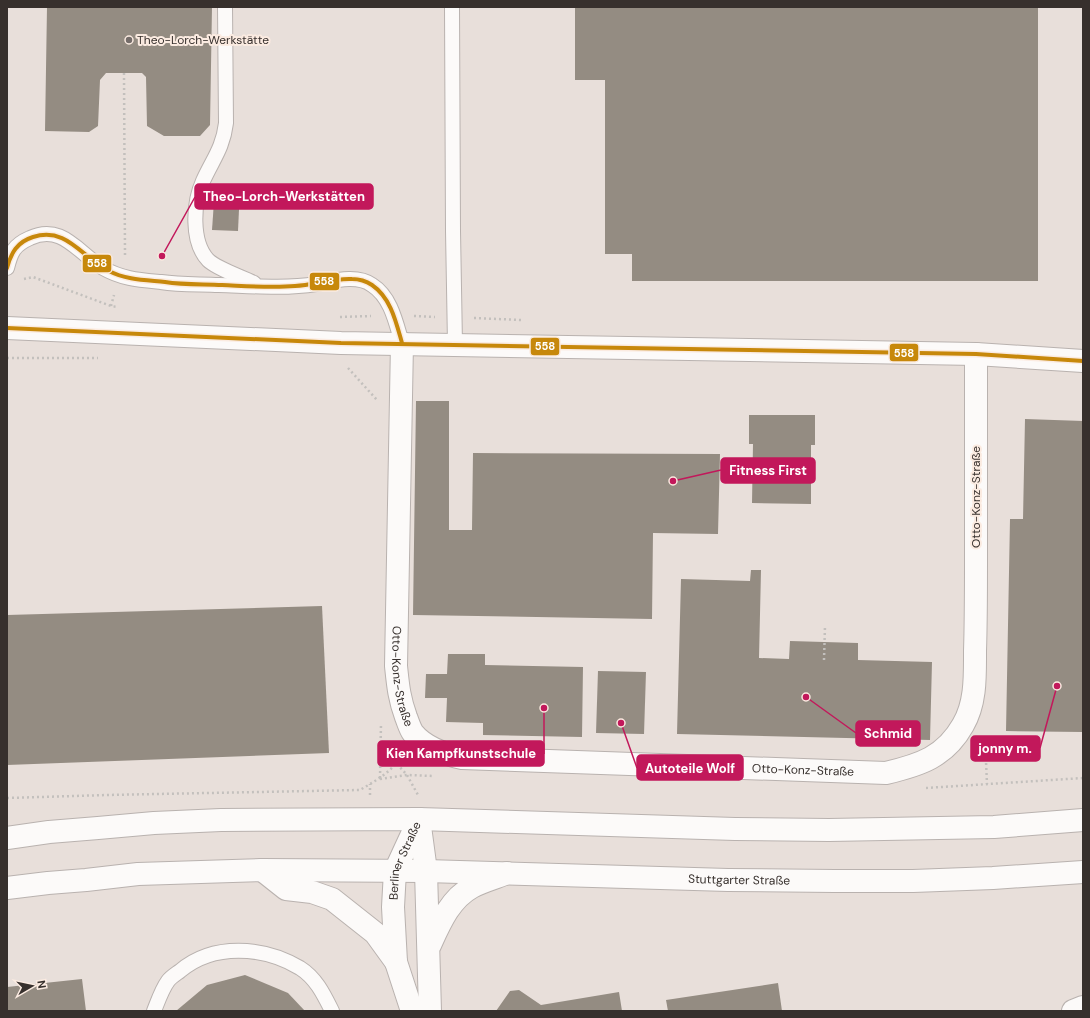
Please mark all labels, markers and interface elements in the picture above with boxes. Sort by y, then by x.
place label: Theo-Lorch-Werkstätte [137,32,269,48]
marker: Theo-Lorch-Werkstätte [124,35,134,45]
callout: Theo-Lorch-Werkstätten [195,184,373,209]
text: Theo-Lorch-Werkstätten [203,188,365,205]
line badge: 558 [82,254,112,273]
text: 558 [87,256,107,270]
line badge: 558 [309,272,340,291]
text: 558 [314,274,334,288]
line badge: 558 [530,337,560,356]
text: 558 [535,339,555,353]
line badge: 558 [889,343,919,362]
text: 558 [894,346,914,360]
street label: Otto-Konz-Straße [968,446,984,548]
callout: Fitness First [721,458,815,483]
text: Fitness First [729,462,807,479]
street label: Otto-Konz-Straße [388,626,417,729]
callout: Schmid [856,721,920,746]
text: Schmid [864,725,912,742]
callout: jonny m. [971,736,1040,761]
text: jonny m. [977,740,1032,757]
callout: Kien Kampfkunstschule [378,741,544,766]
text: Kien Kampfkunstschule [386,745,536,762]
callout: Autoteile Wolf [637,755,743,780]
text: Autoteile Wolf [645,760,735,777]
street label: Otto-Konz-Straße [752,760,854,780]
street label: Berliner Straße [385,819,425,900]
street label: Stuttgarter Straße [688,871,790,889]
north arrow [12,966,52,1006]
text: N [34,979,49,989]

